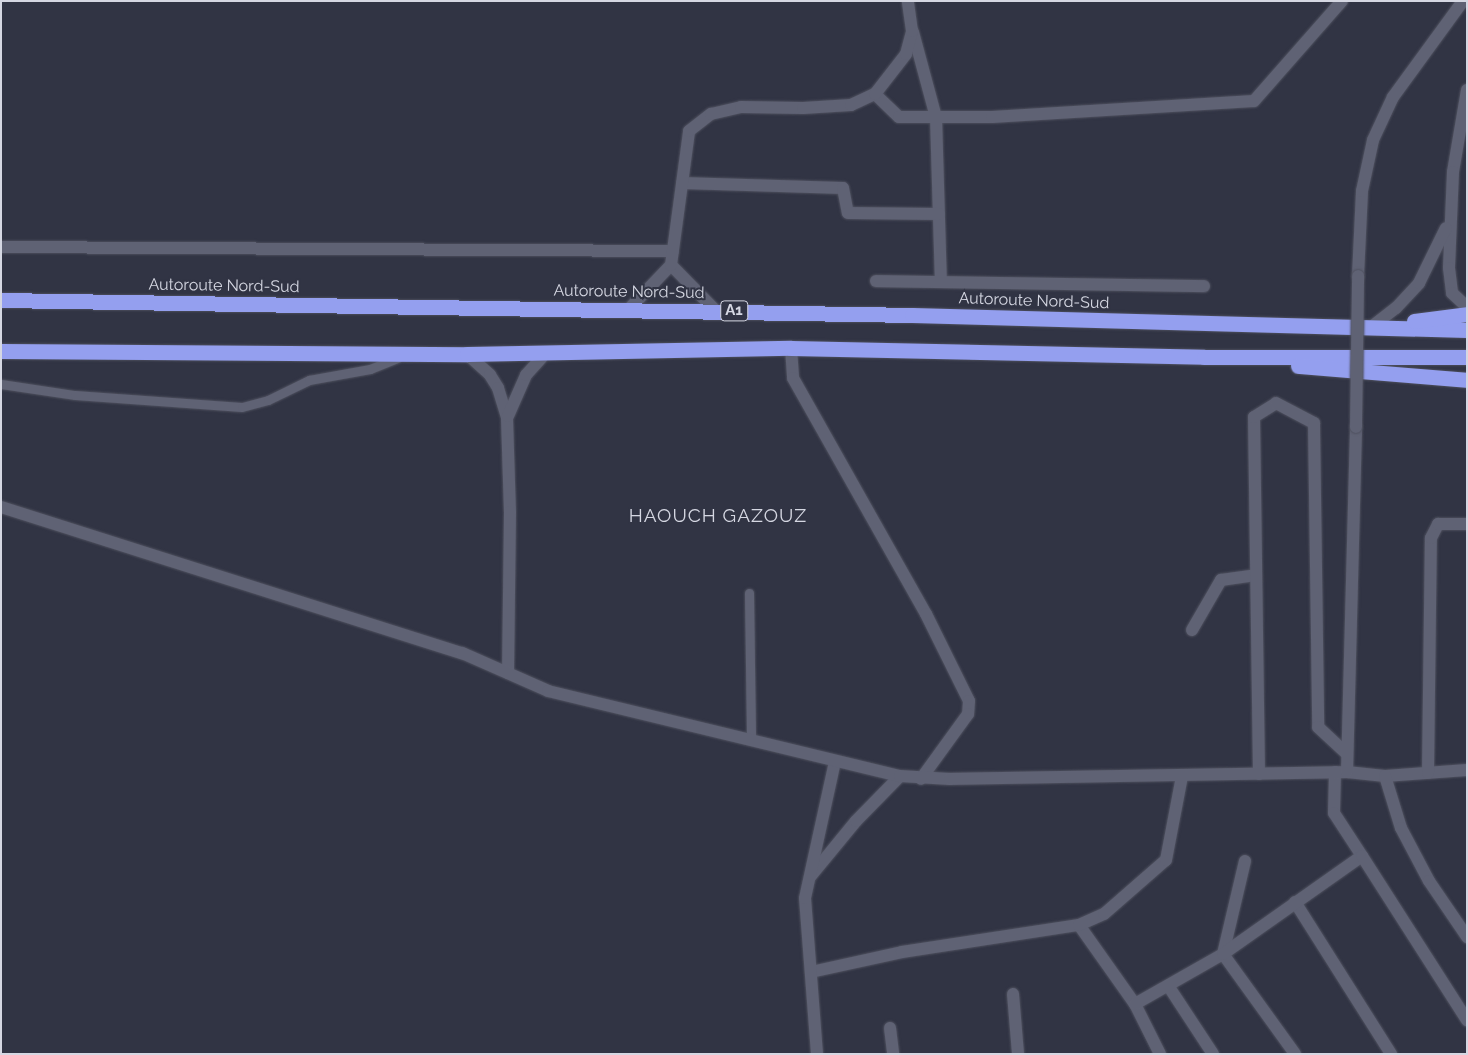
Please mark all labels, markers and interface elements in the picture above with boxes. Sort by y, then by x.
street label: Autoroute Nord-Sud [148,275,300,297]
street label: Autoroute Nord-Sud [553,281,705,303]
street label: Autoroute Nord-Sud [958,289,1110,313]
road number: A1 [720,298,748,324]
district label: HAOUCH GAZOUZ [627,505,809,527]

